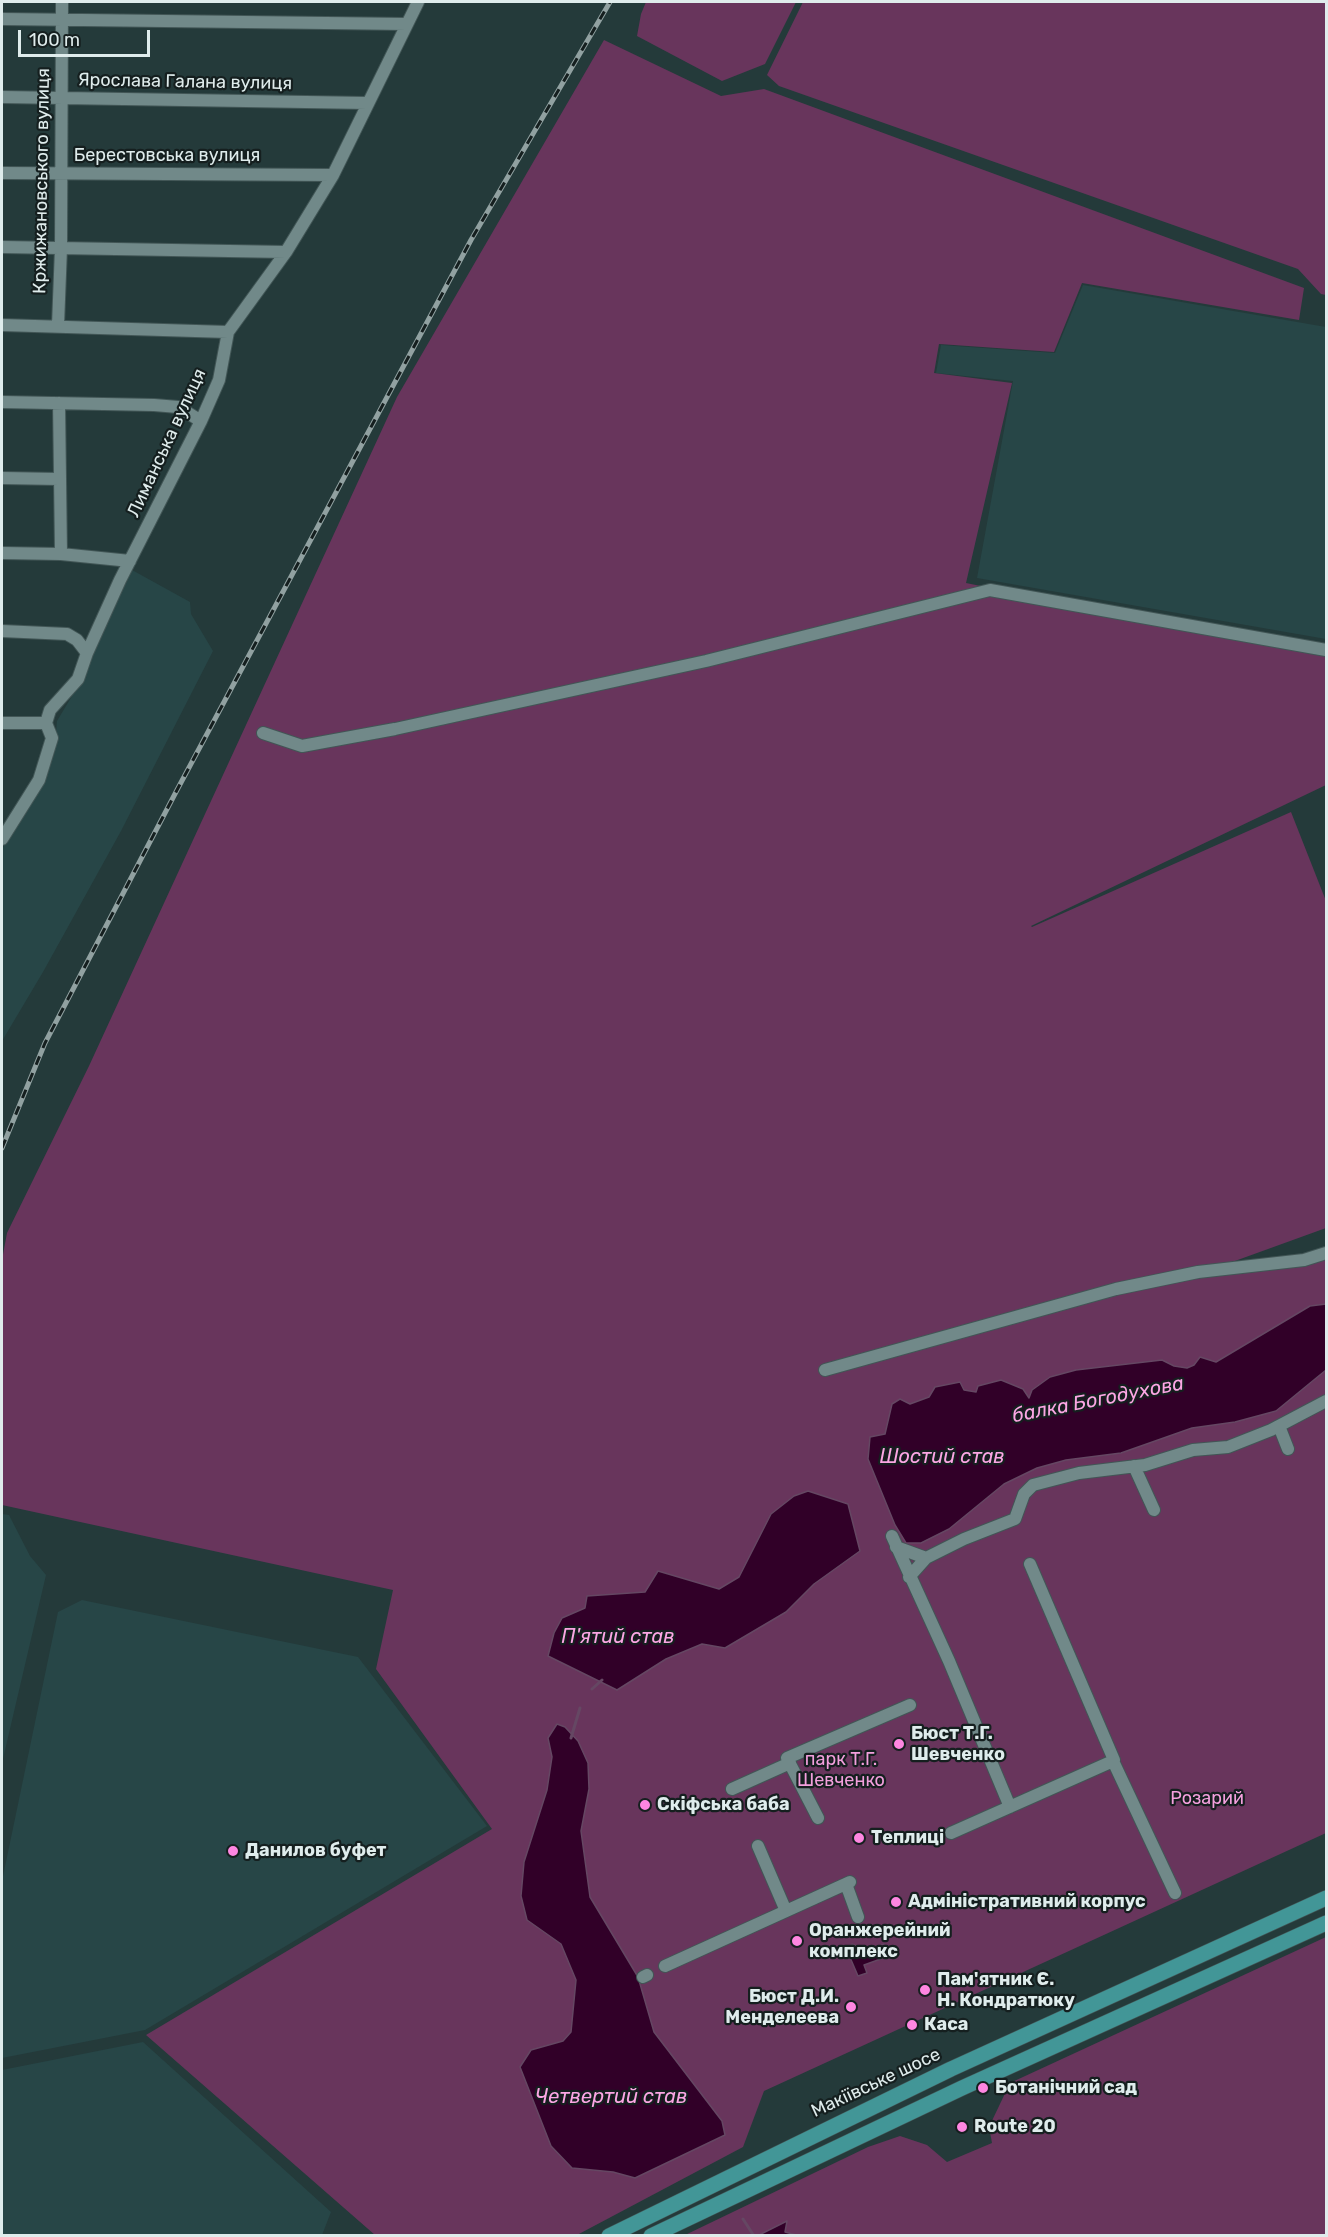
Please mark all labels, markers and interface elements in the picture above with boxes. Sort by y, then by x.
scale bar [21,18,153,56]
text: 100 m [29,29,80,51]
street label: Кржижановського вулиця [29,68,55,294]
street label: Ярослава Галана вулиця [78,69,292,95]
street label: Берестовська вулиця [74,145,260,167]
street label: Лиманська вулиця [123,365,211,521]
water label: балка Богодухова [1010,1372,1186,1428]
water label: Шостий став [879,1445,1005,1469]
water label: П'ятий став [562,1625,674,1649]
place label: Бюст Т.Г. Шевченко [911,1723,1005,1766]
marker: Бюст Т.Г. Шевченко [892,1737,906,1751]
park label: парк Т.Г. Шевченко [797,1749,885,1792]
park label: Розарий [1170,1788,1244,1810]
place label: Скіфська баба [657,1794,790,1816]
marker: Скіфська баба [638,1798,652,1812]
place label: Теплиці [871,1827,944,1849]
marker: Теплиці [852,1831,866,1845]
place label: Данилов буфет [245,1840,386,1862]
marker: Данилов буфет [226,1844,240,1858]
place label: Адміністративний корпус [908,1891,1146,1913]
marker: Адміністративний корпус [889,1895,903,1909]
place label: Оранжерейний комплекс [809,1920,950,1962]
marker: Оранжерейний комплекс [790,1934,804,1948]
place label: Пам'ятник Є. Н. Кондратюку [937,1969,1075,2012]
marker: Пам'ятник Є. Н. Кондратюку [918,1983,932,1997]
place label: Бюст Д.И. Менделеева [725,1986,839,2028]
marker: Бюст Д.И. Менделеева [844,2000,858,2014]
place label: Каса [924,2014,968,2036]
marker: Каса [905,2018,919,2032]
street label: Макіївське шосе [808,2044,944,2122]
place label: Ботанічний сад [995,2077,1137,2099]
marker: Ботанічний сад [976,2081,990,2095]
water label: Четвертий став [535,2085,687,2109]
place label: Route 20 [974,2116,1056,2138]
marker: Route 20 [955,2120,969,2134]

